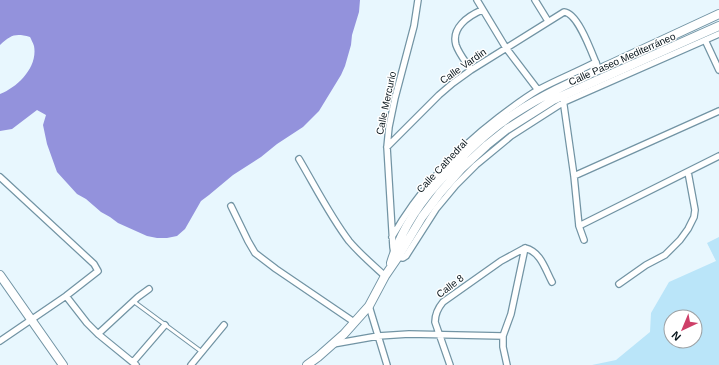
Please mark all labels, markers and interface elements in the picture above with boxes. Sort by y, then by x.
street label: Calle Paseo Mediterráneo [567,30,677,88]
street label: Calle Vardin [438,46,488,86]
street label: Calle Mercurio [374,70,398,136]
street label: Calle Cathedral [414,137,470,195]
street label: Calle 8 [434,272,466,300]
north arrow [663,309,703,349]
text: N [669,329,683,343]

